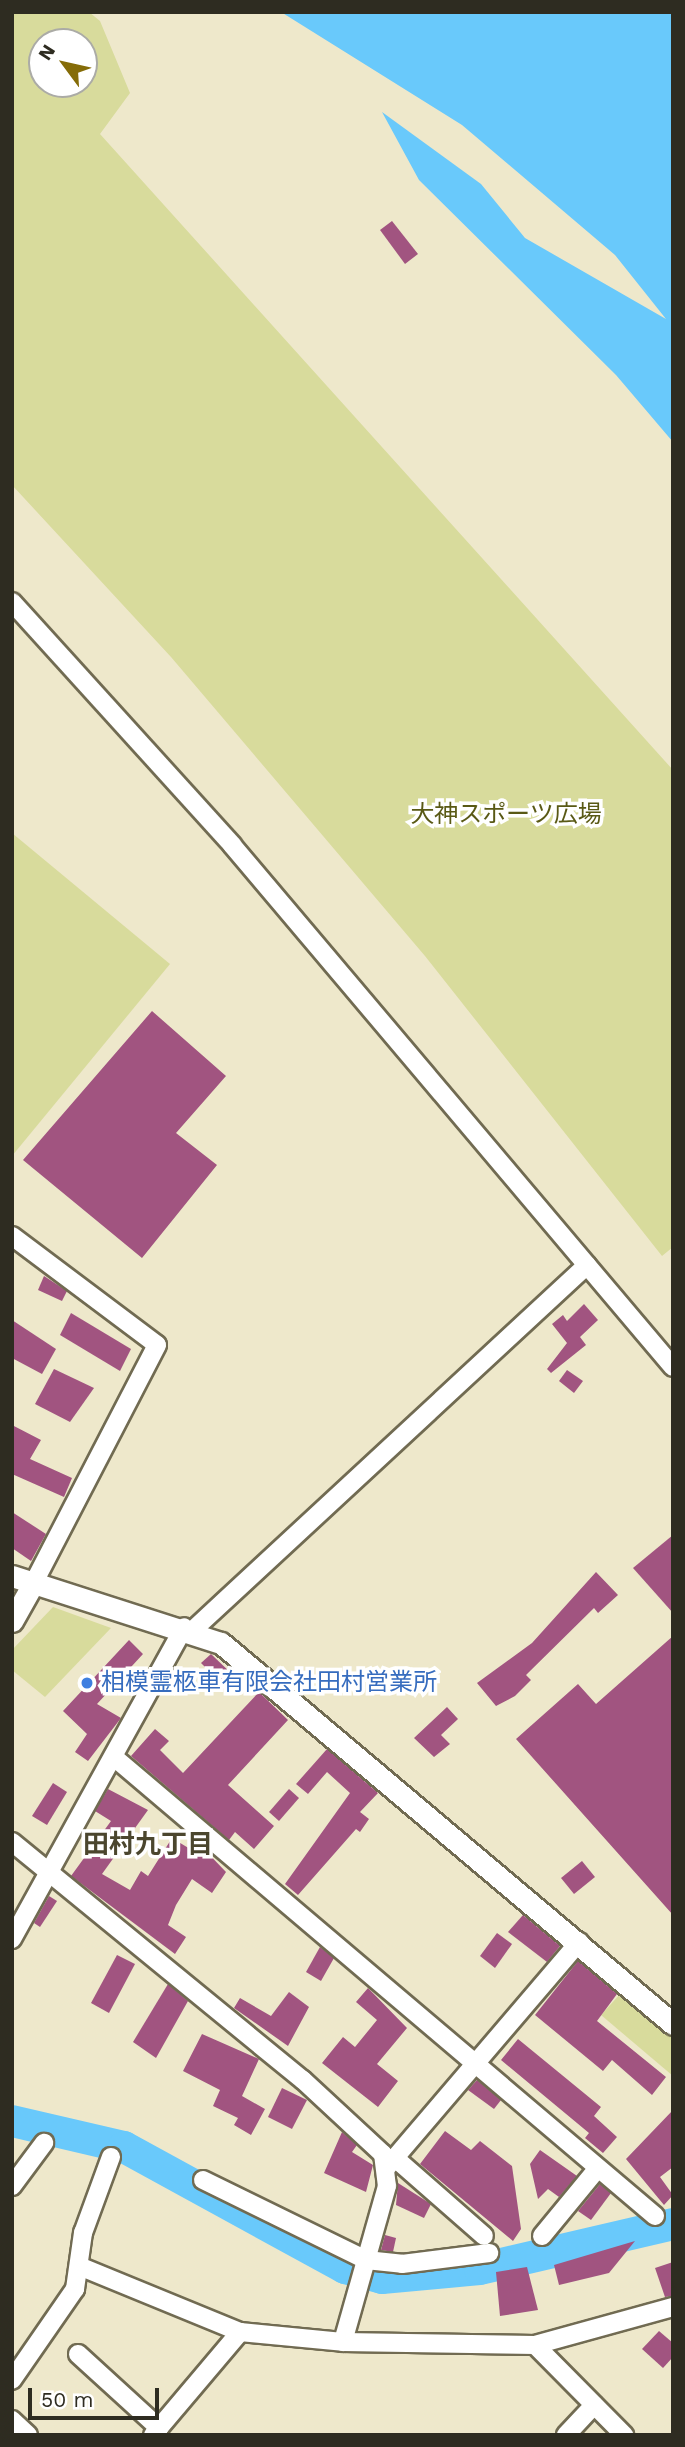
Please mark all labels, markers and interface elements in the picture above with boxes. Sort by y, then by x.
north arrow [28,28,98,98]
text: N [33,40,60,65]
park label: 大神スポーツ広場 [410,801,602,829]
place label: 相模霊柩車有限会社田村営業所 [101,1669,437,1697]
marker: 相模霊柩車有限会社田村営業所 [79,1675,95,1691]
district label: 田村九丁目 [83,1829,213,1861]
scale bar [32,2374,163,2418]
text: 50 m [41,2387,93,2412]

